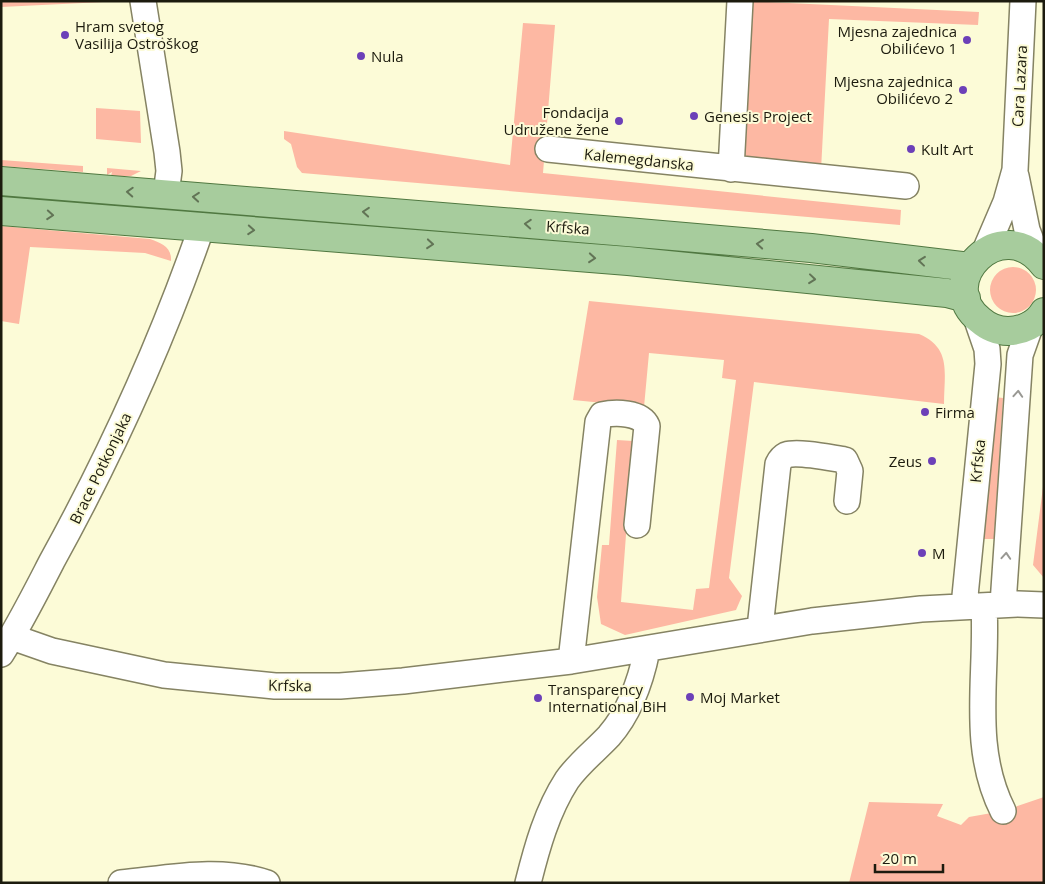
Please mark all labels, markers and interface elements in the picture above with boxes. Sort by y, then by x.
place label: Hram svetog Vasilija Ostroškog [75,16,198,53]
place label: Mjesna zajednica Obilićevo 1 [837,21,957,58]
marker: Hram svetog Vasilija Ostroškog [59,29,71,41]
marker: Mjesna zajednica Obilićevo 1 [961,34,973,46]
street label: Cara Lazara [1007,44,1031,128]
place label: Nula [371,46,404,66]
marker: Nula [355,50,367,62]
place label: Mjesna zajednica Obilićevo 2 [833,71,953,108]
marker: Mjesna zajednica Obilićevo 2 [957,84,969,96]
place label: Fondacija Udružene žene [504,102,609,139]
place label: Genesis Project [704,106,812,126]
marker: Genesis Project [688,110,700,122]
marker: Fondacija Udružene žene [613,115,625,127]
place label: Kult Art [921,139,973,159]
street label: Kalemegdanska [583,143,695,175]
marker: Kult Art [905,143,917,155]
one-way arrow [126,186,134,197]
one-way arrow [191,191,199,202]
one-way arrow [362,207,370,218]
one-way arrow [46,209,54,220]
street label: Krfska [545,215,591,239]
one-way arrow [524,219,532,230]
one-way arrow [247,224,255,235]
one-way arrow [427,239,435,250]
one-way arrow [756,239,764,250]
one-way arrow [589,252,597,263]
one-way arrow [917,256,925,267]
one-way arrow [808,273,816,284]
one-way arrow [1013,389,1024,397]
place label: Firma [935,402,975,422]
marker: Firma [919,406,931,418]
street label: Brace Potkonjaka [64,409,136,527]
street label: Krfska [965,438,989,484]
place label: Zeus [889,451,922,471]
marker: Zeus [926,455,938,467]
place label: M [932,543,946,563]
marker: M [916,547,928,559]
one-way arrow [1001,551,1012,559]
street label: Krfska [268,675,312,695]
place label: Transparency International BiH [548,679,667,716]
place label: Moj Market [700,687,780,707]
marker: Moj Market [684,691,696,703]
marker: Transparency International BiH [532,692,544,704]
scale bar [875,842,942,874]
text: 20 m [882,848,917,868]

